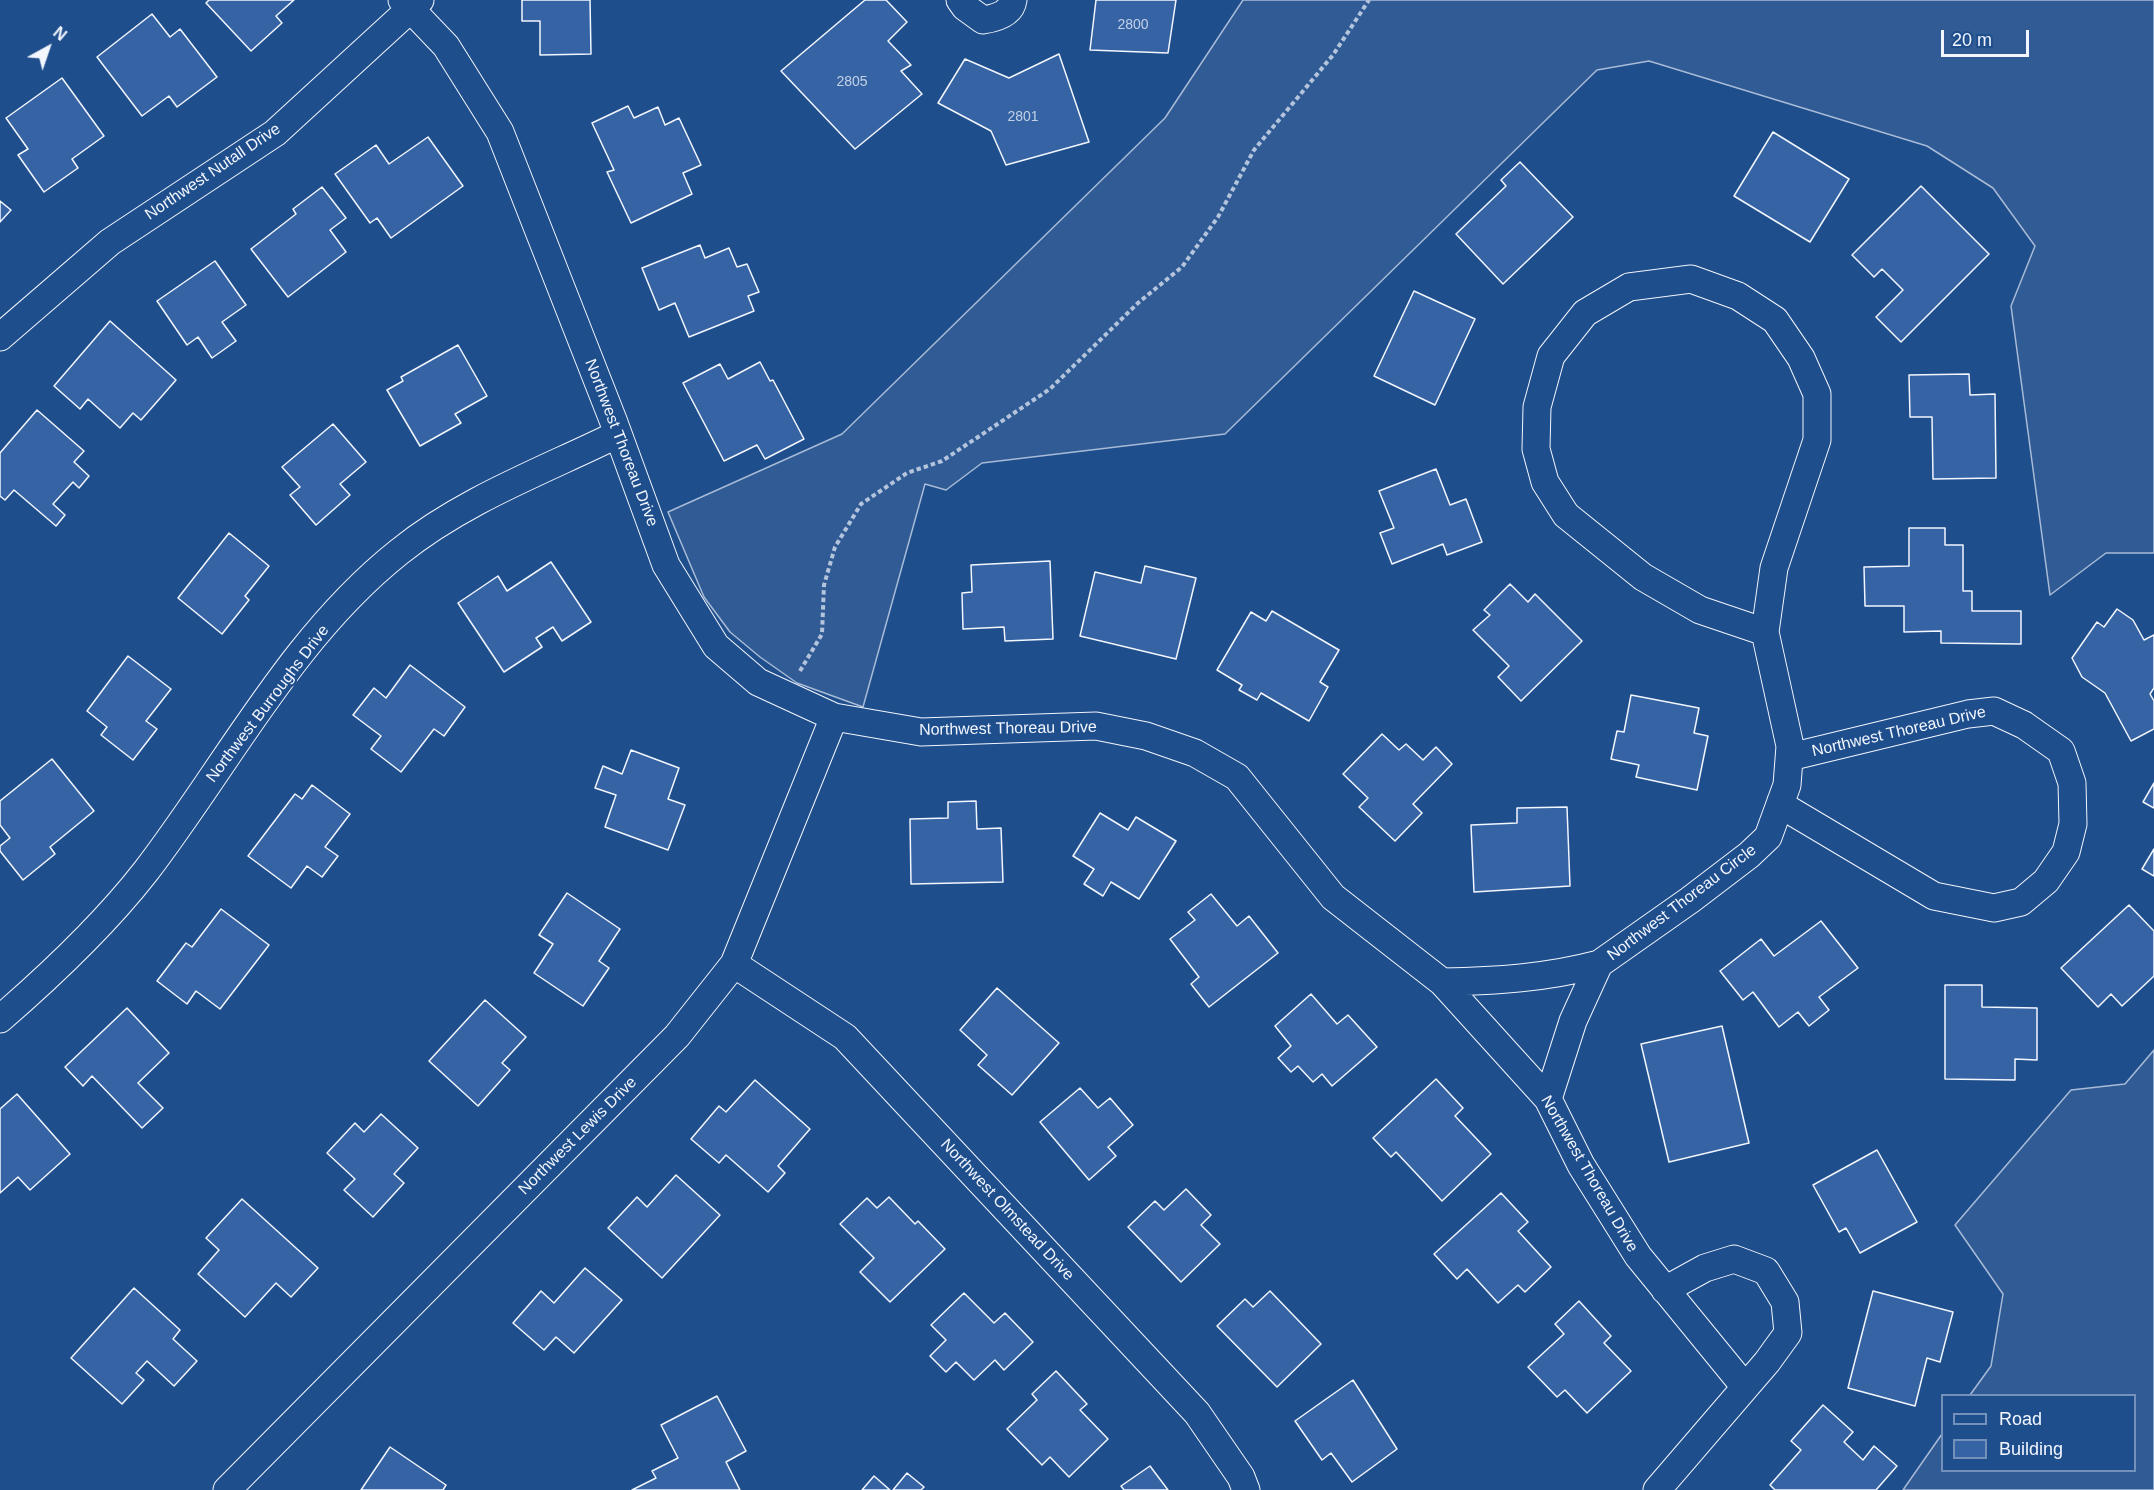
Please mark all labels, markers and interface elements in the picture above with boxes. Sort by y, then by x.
house number: 2800 [1117,17,1149,33]
north arrow [18,18,78,78]
scale bar [1944,18,2032,56]
text: N [50,24,70,44]
text: 20 m [1952,30,1992,50]
house number: 2805 [836,74,868,90]
house number: 2801 [1007,109,1039,125]
street label: Northwest Nutall Drive [142,120,284,224]
street label: Northwest Thoreau Drive [580,357,662,529]
street label: Northwest Burroughs Drive [203,622,333,786]
street label: Northwest Thoreau Drive [1810,703,1988,761]
street label: Northwest Thoreau Drive [919,718,1097,740]
street label: Northwest Thoreau Circle [1604,841,1760,965]
street label: Northwest Lewis Drive [515,1073,641,1199]
street label: Northwest Thoreau Drive [1536,1092,1642,1256]
street label: Northwest Olmstead Drive [936,1135,1078,1285]
legend [1941,1394,2136,1472]
text: Road [1999,1409,2042,1429]
text: Building [1999,1439,2063,1459]

